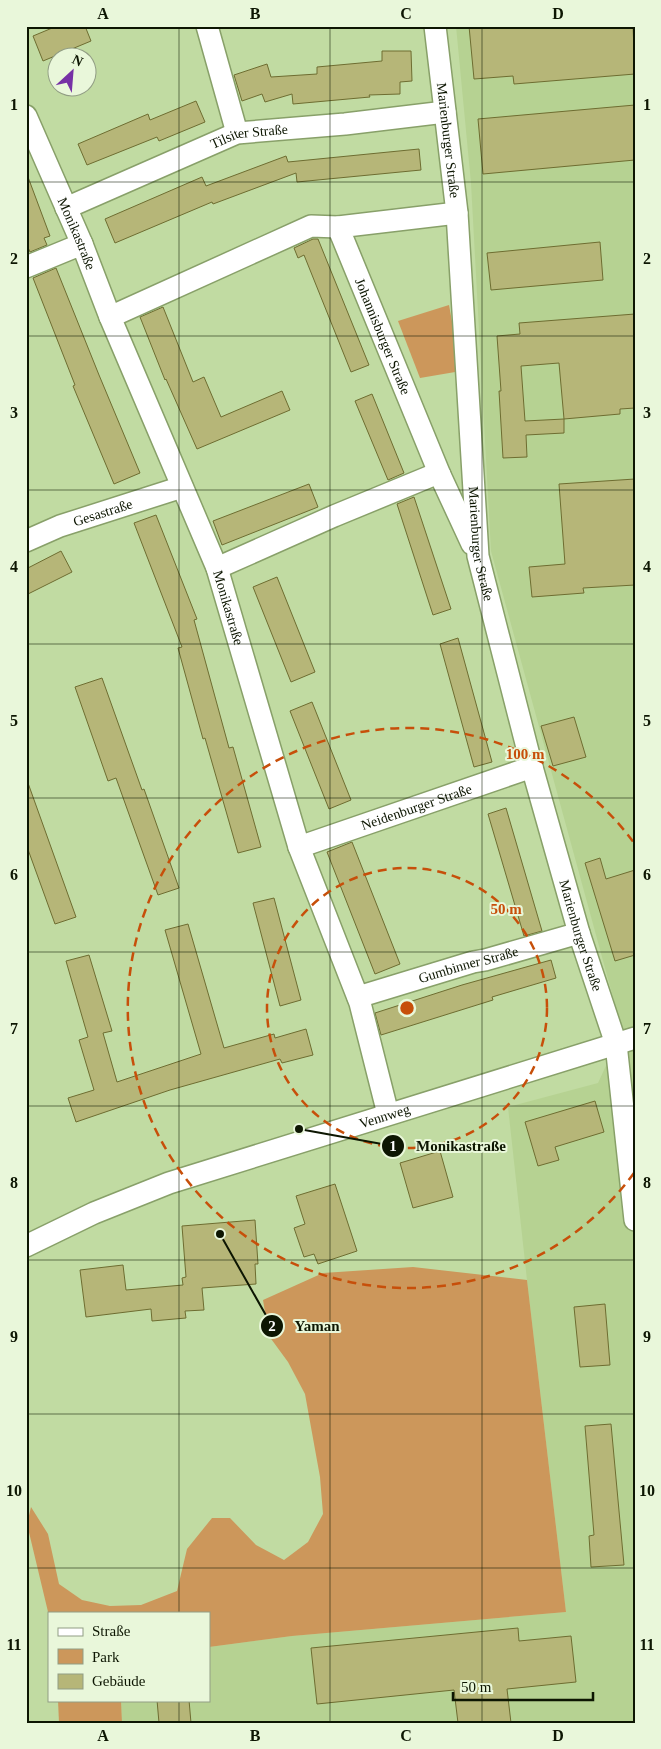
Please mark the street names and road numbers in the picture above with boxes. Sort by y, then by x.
street label: Marienburger Straße [434,82,463,199]
street label: Tilsiter Straße [208,121,288,151]
street label: Monikastraße [55,195,99,272]
street label: Johannisburger Straße [352,276,414,397]
street label: Marienburger Straße [466,486,497,603]
street label: Gesastraße [71,496,134,529]
street label: Monikastraße [211,569,247,647]
street label: Neidenburger Straße [359,781,474,833]
street label: Marienburger Straße [557,878,605,993]
street label: Gumbinner Straße [417,943,520,986]
street label: Vennweg [357,1101,412,1131]

